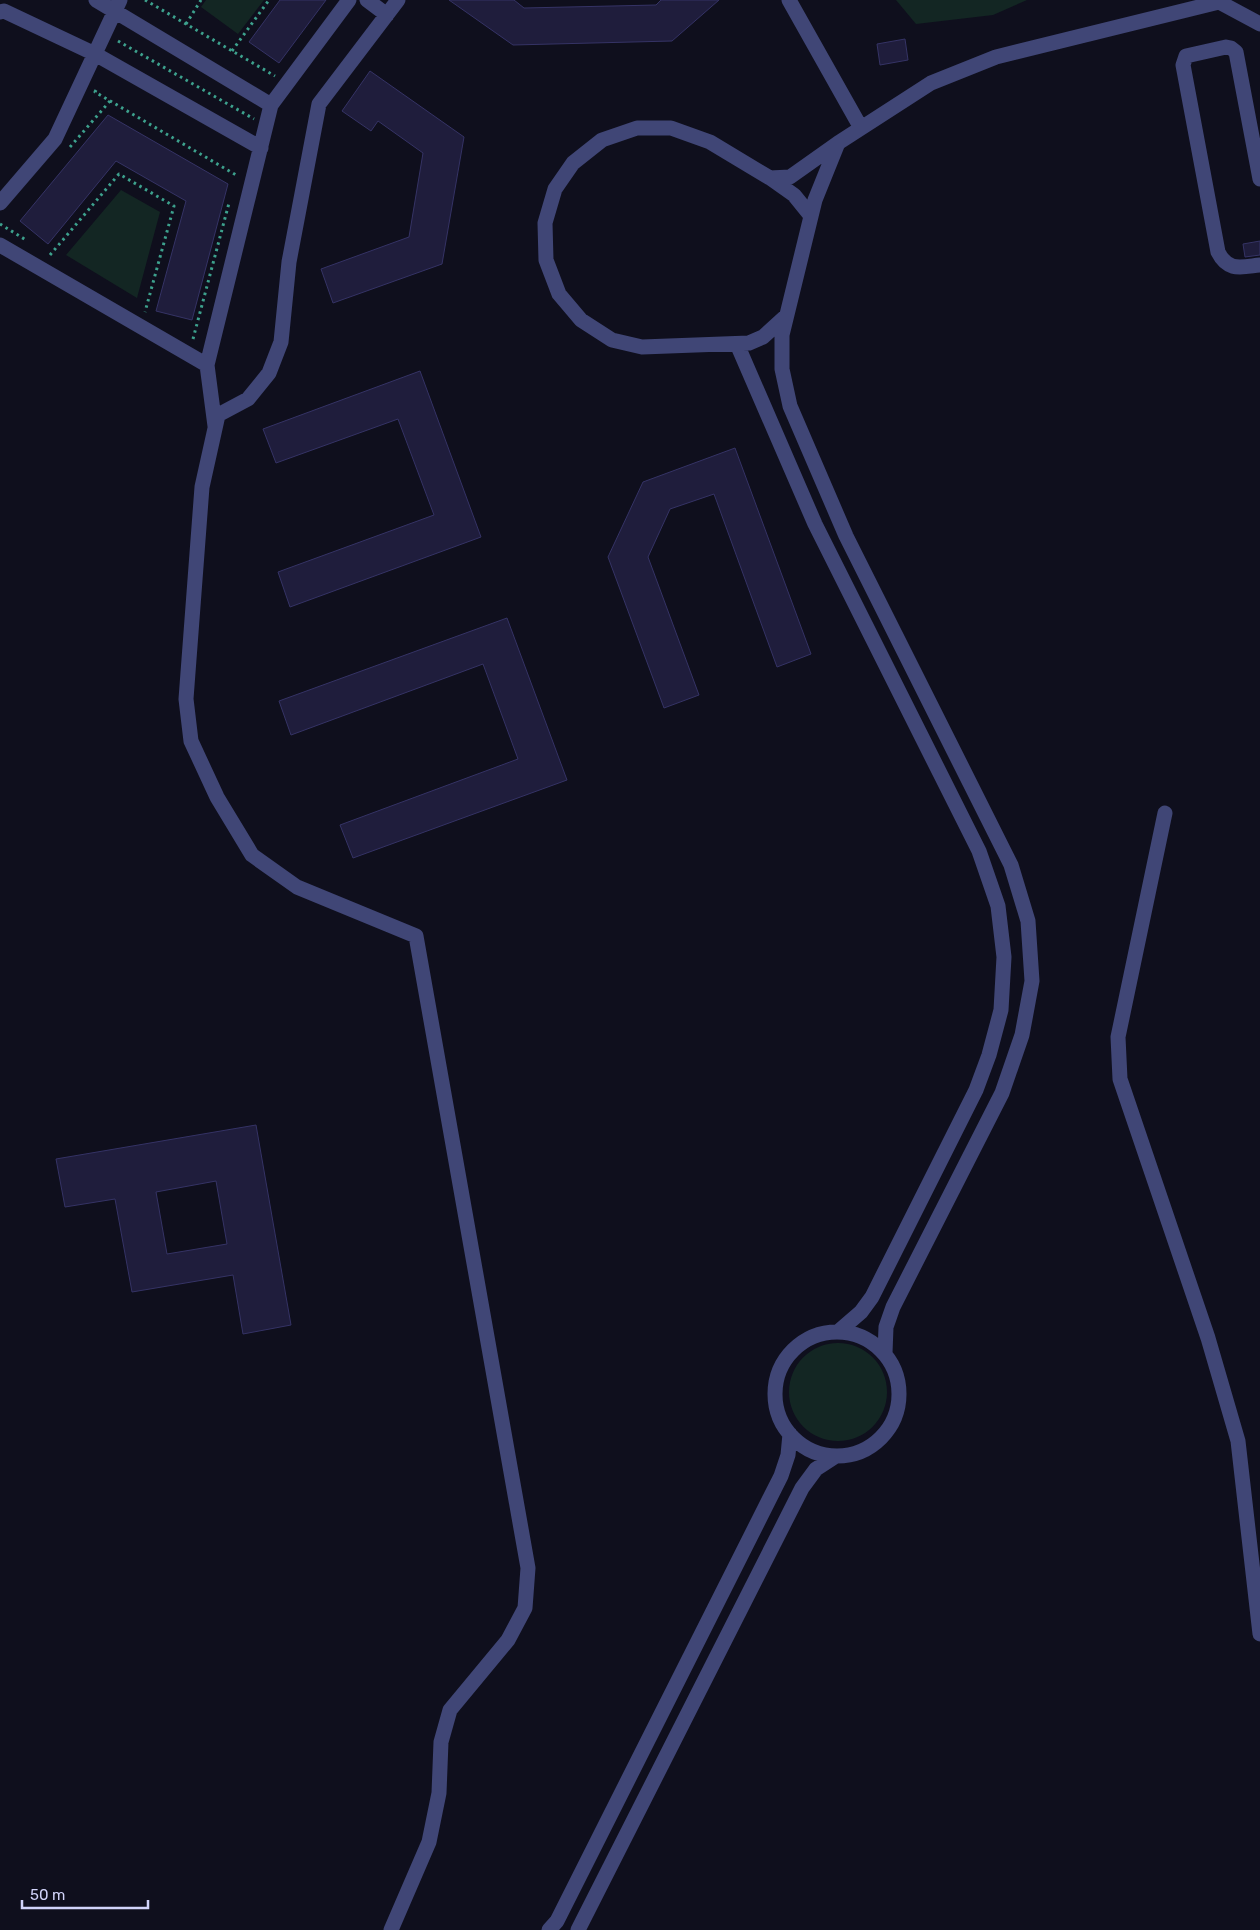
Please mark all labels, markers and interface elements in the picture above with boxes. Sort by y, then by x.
scale bar [22,1878,149,1910]
text: 50 m [30,1886,65,1904]

